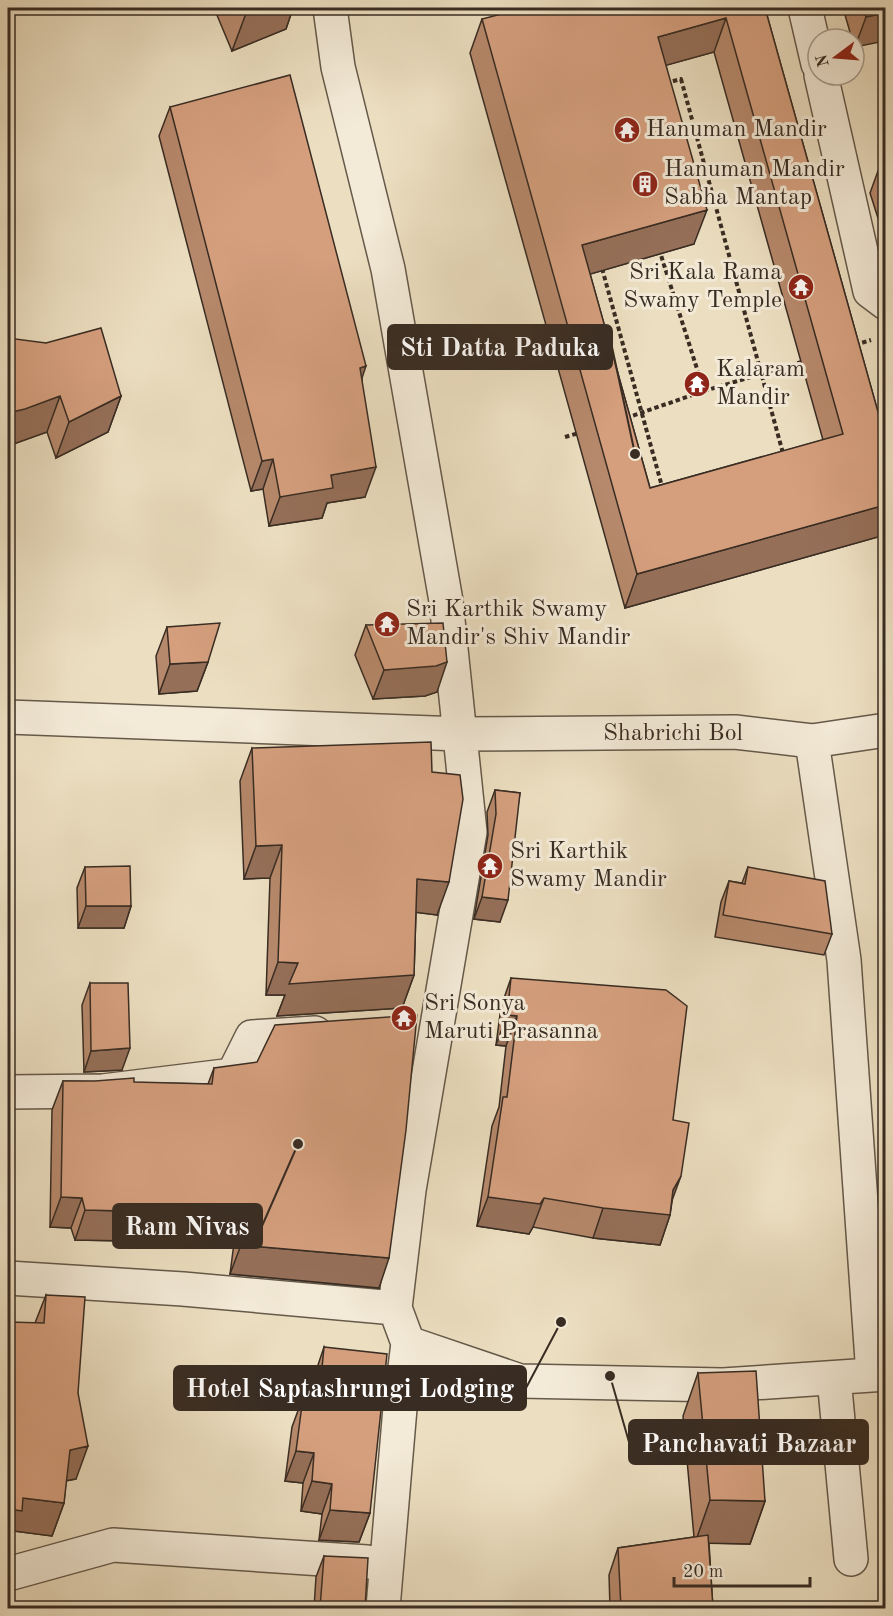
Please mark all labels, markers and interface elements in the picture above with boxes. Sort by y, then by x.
north arrow [806,27,866,87]
text: N [814,52,833,69]
temple icon: Hanuman Mandir [612,115,642,145]
place label: Hanuman Mandir [646,118,827,142]
place label: Hanuman Mandir Sabha Mantap [664,158,845,210]
building icon: Hanuman Mandir Sabha Mantap [630,169,660,199]
place label: Sri Kala Rama Swamy Temple [623,261,782,313]
temple icon: Sri Kala Rama Swamy Temple [786,272,816,302]
callout: Sti Datta Paduka [388,325,612,369]
text: Sti Datta Paduka [400,336,600,362]
place label: Kalaram Mandir [716,358,805,410]
temple icon: Kalaram Mandir [682,369,712,399]
place label: Sri Karthik Swamy Mandir's Shiv Mandir [406,598,630,650]
temple icon: Sri Karthik Swamy Mandir's Shiv Mandir [372,609,402,639]
street label: Shabrichi Bol [603,722,743,746]
place label: Sri Karthik Swamy Mandir [510,840,667,892]
temple icon: Sri Karthik Swamy Mandir [475,851,505,881]
place label: Sri Sonya Maruti Prasanna [424,992,598,1044]
temple icon: Sri Sonya Maruti Prasanna [389,1003,419,1033]
callout: Ram Nivas [113,1204,262,1248]
text: Ram Nivas [125,1215,249,1241]
callout: Hotel Saptashrungi Lodging [174,1366,526,1410]
text: Hotel Saptashrungi Lodging [186,1377,515,1403]
callout: Panchavati Bazaar [629,1420,868,1464]
text: Panchavati Bazaar [641,1432,857,1458]
scale bar [674,1550,810,1588]
text: 20 m [683,1563,723,1581]

